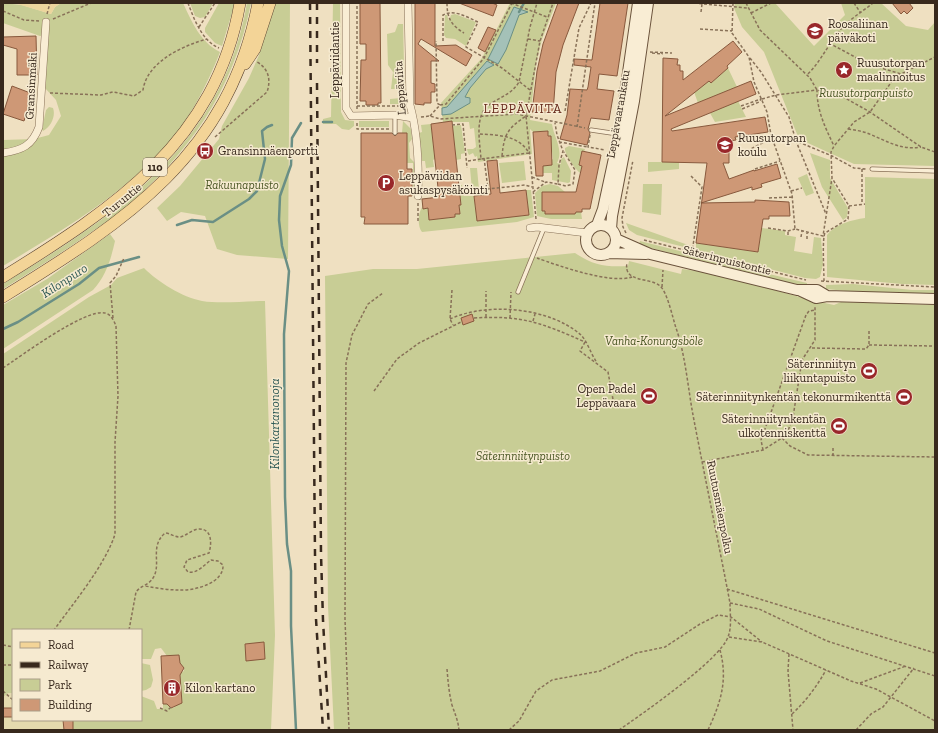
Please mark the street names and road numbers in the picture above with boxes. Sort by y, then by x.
street label: Leppäviidantie [328,21,342,98]
street label: Gransinmäki [22,51,40,120]
street label: Leppäviita [391,60,409,115]
street label: Leppävaarankatu [603,68,633,159]
road number: 110 [143,158,167,176]
street label: Turuntie [100,180,145,220]
street label: Säterinpuistontie [681,242,773,278]
street label: Ruutusmäenpolku [704,459,736,555]

